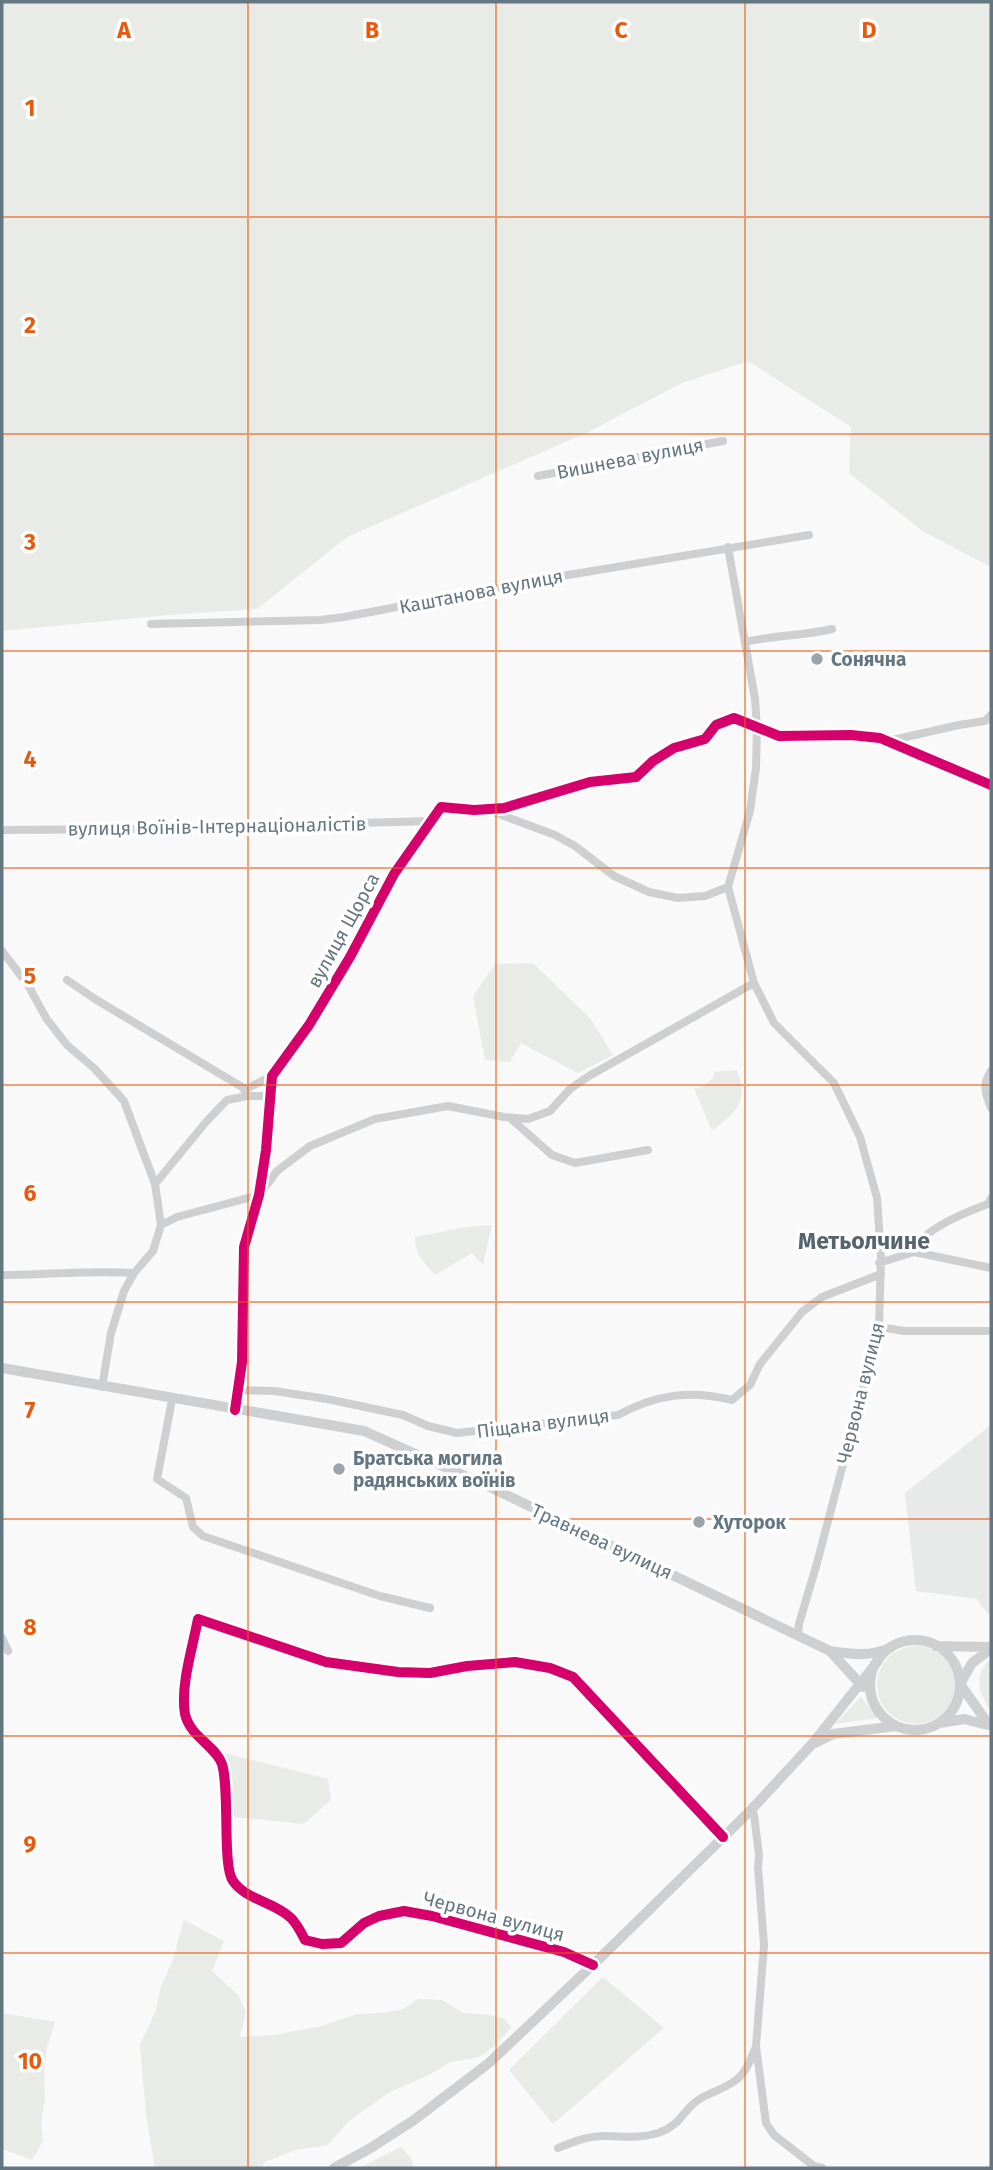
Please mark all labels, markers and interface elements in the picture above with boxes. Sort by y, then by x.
text: A [116,16,131,44]
text: B [365,16,379,44]
text: C [614,16,628,44]
text: D [862,16,877,44]
text: 1 [25,94,35,122]
text: 2 [24,311,36,339]
street label: Вишнева вулиця [555,433,705,484]
text: 3 [23,528,36,556]
street label: Каштанова вулиця [397,564,565,619]
place label: Сонячна [831,648,906,671]
marker: Сонячна [809,651,825,667]
text: 4 [24,745,37,773]
street label: вулиця Воїнів-Інтернаціоналістів [67,812,367,841]
street label: вулиця Щорса [302,869,384,992]
text: 5 [24,962,36,990]
text: 6 [24,1179,37,1207]
district label: Метьолчине [798,1227,930,1255]
street label: Червона вулиця [832,1320,889,1466]
text: 7 [25,1396,36,1424]
street label: Піщана вулиця [475,1404,611,1443]
place label: Братська могила радянських воїнів [353,1447,516,1492]
marker: Братська могила радянських воїнів [331,1461,347,1477]
street label: Травнева вулиця [528,1499,676,1584]
place label: Хуторок [712,1511,787,1534]
marker: Хуторок [691,1514,707,1530]
text: 8 [23,1613,37,1641]
text: 9 [24,1830,37,1858]
street label: Червона вулиця [421,1887,567,1946]
text: 10 [18,2047,42,2075]

